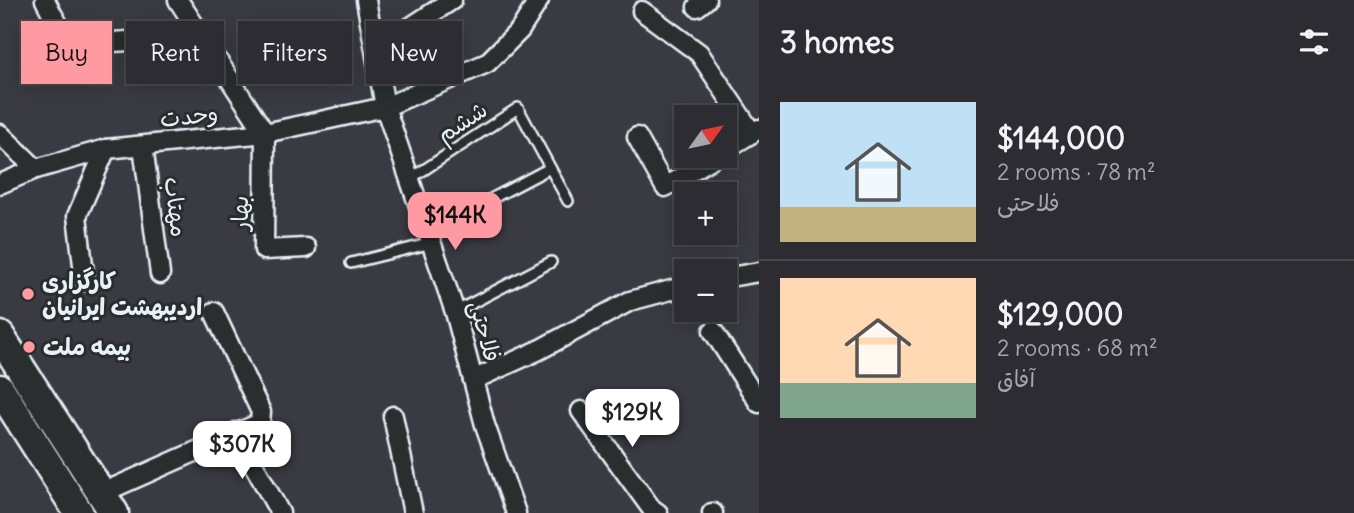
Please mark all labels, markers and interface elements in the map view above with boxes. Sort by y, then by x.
chip: Buy [21,21,112,84]
chip: Rent [126,21,224,84]
chip: Filters [238,21,352,84]
chip: New [366,21,462,84]
text: 3 homes [780,23,894,61]
icon: filters [1295,23,1333,61]
street label: ششم [431,95,495,152]
street label: وحدت [158,98,219,133]
north arrow [674,105,737,168]
map controls [674,105,737,322]
text: $144,000 [997,119,1125,157]
icon: home [836,130,920,214]
text: 2 rooms · 78 m² [997,157,1156,186]
street label: مهتاب [158,175,195,239]
button: + [674,182,737,245]
text: فلاحتی [997,188,1059,217]
pin: $144K [406,192,504,252]
street label: بهار [225,196,254,232]
text: $144K [424,200,486,229]
button: − [674,259,737,322]
place label: کارگزاری اردیبهشت ایرانیان [42,266,202,321]
marker: کارگزاری اردیبهشت ایرانیان [20,286,36,302]
text: $129,000 [997,295,1124,333]
street label: فلاحتی [462,297,508,365]
icon: home [836,306,920,390]
place label: بیمه ملت [43,332,131,361]
text: 2 rooms · 68 m² [997,333,1158,362]
marker: بیمه ملت [21,339,37,355]
text: آفاق [997,364,1035,393]
pin: $129K [583,390,681,449]
text: $129K [601,397,663,426]
pin: $307K [193,421,291,481]
text: $307K [209,429,275,458]

